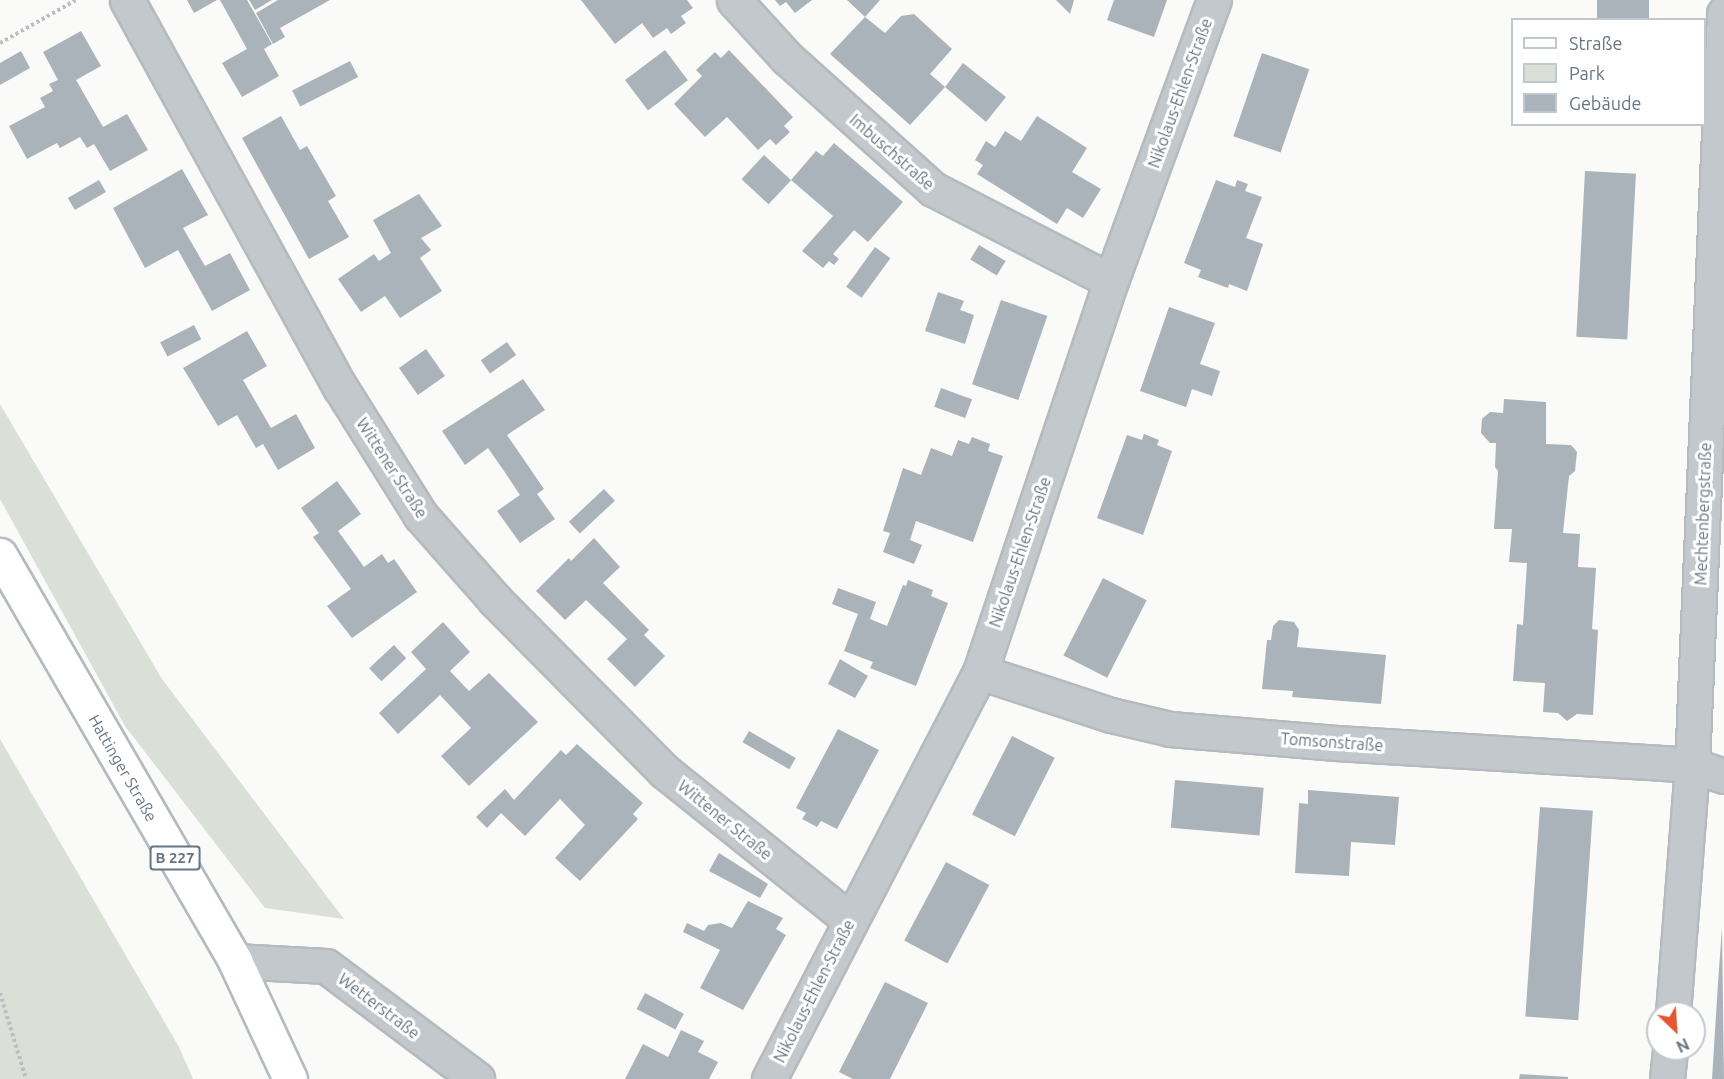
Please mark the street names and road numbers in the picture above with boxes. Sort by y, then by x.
street label: Nikolaus-Ehlen-Straße [1144,16,1216,170]
street label: Imbuschstraße [846,110,938,194]
street label: Wittener Straße [352,414,432,522]
street label: Mechtenbergstraße [1691,442,1715,586]
street label: Nikolaus-Ehlen-Straße [985,474,1055,630]
street label: Hattinger Straße [85,711,161,825]
street label: Tomsonstraße [1280,729,1384,755]
street label: Wittener Straße [674,776,776,864]
road number: B 227 [150,846,201,870]
street label: Nikolaus-Ehlen-Straße [770,916,858,1066]
street label: Wetterstraße [335,969,423,1043]

